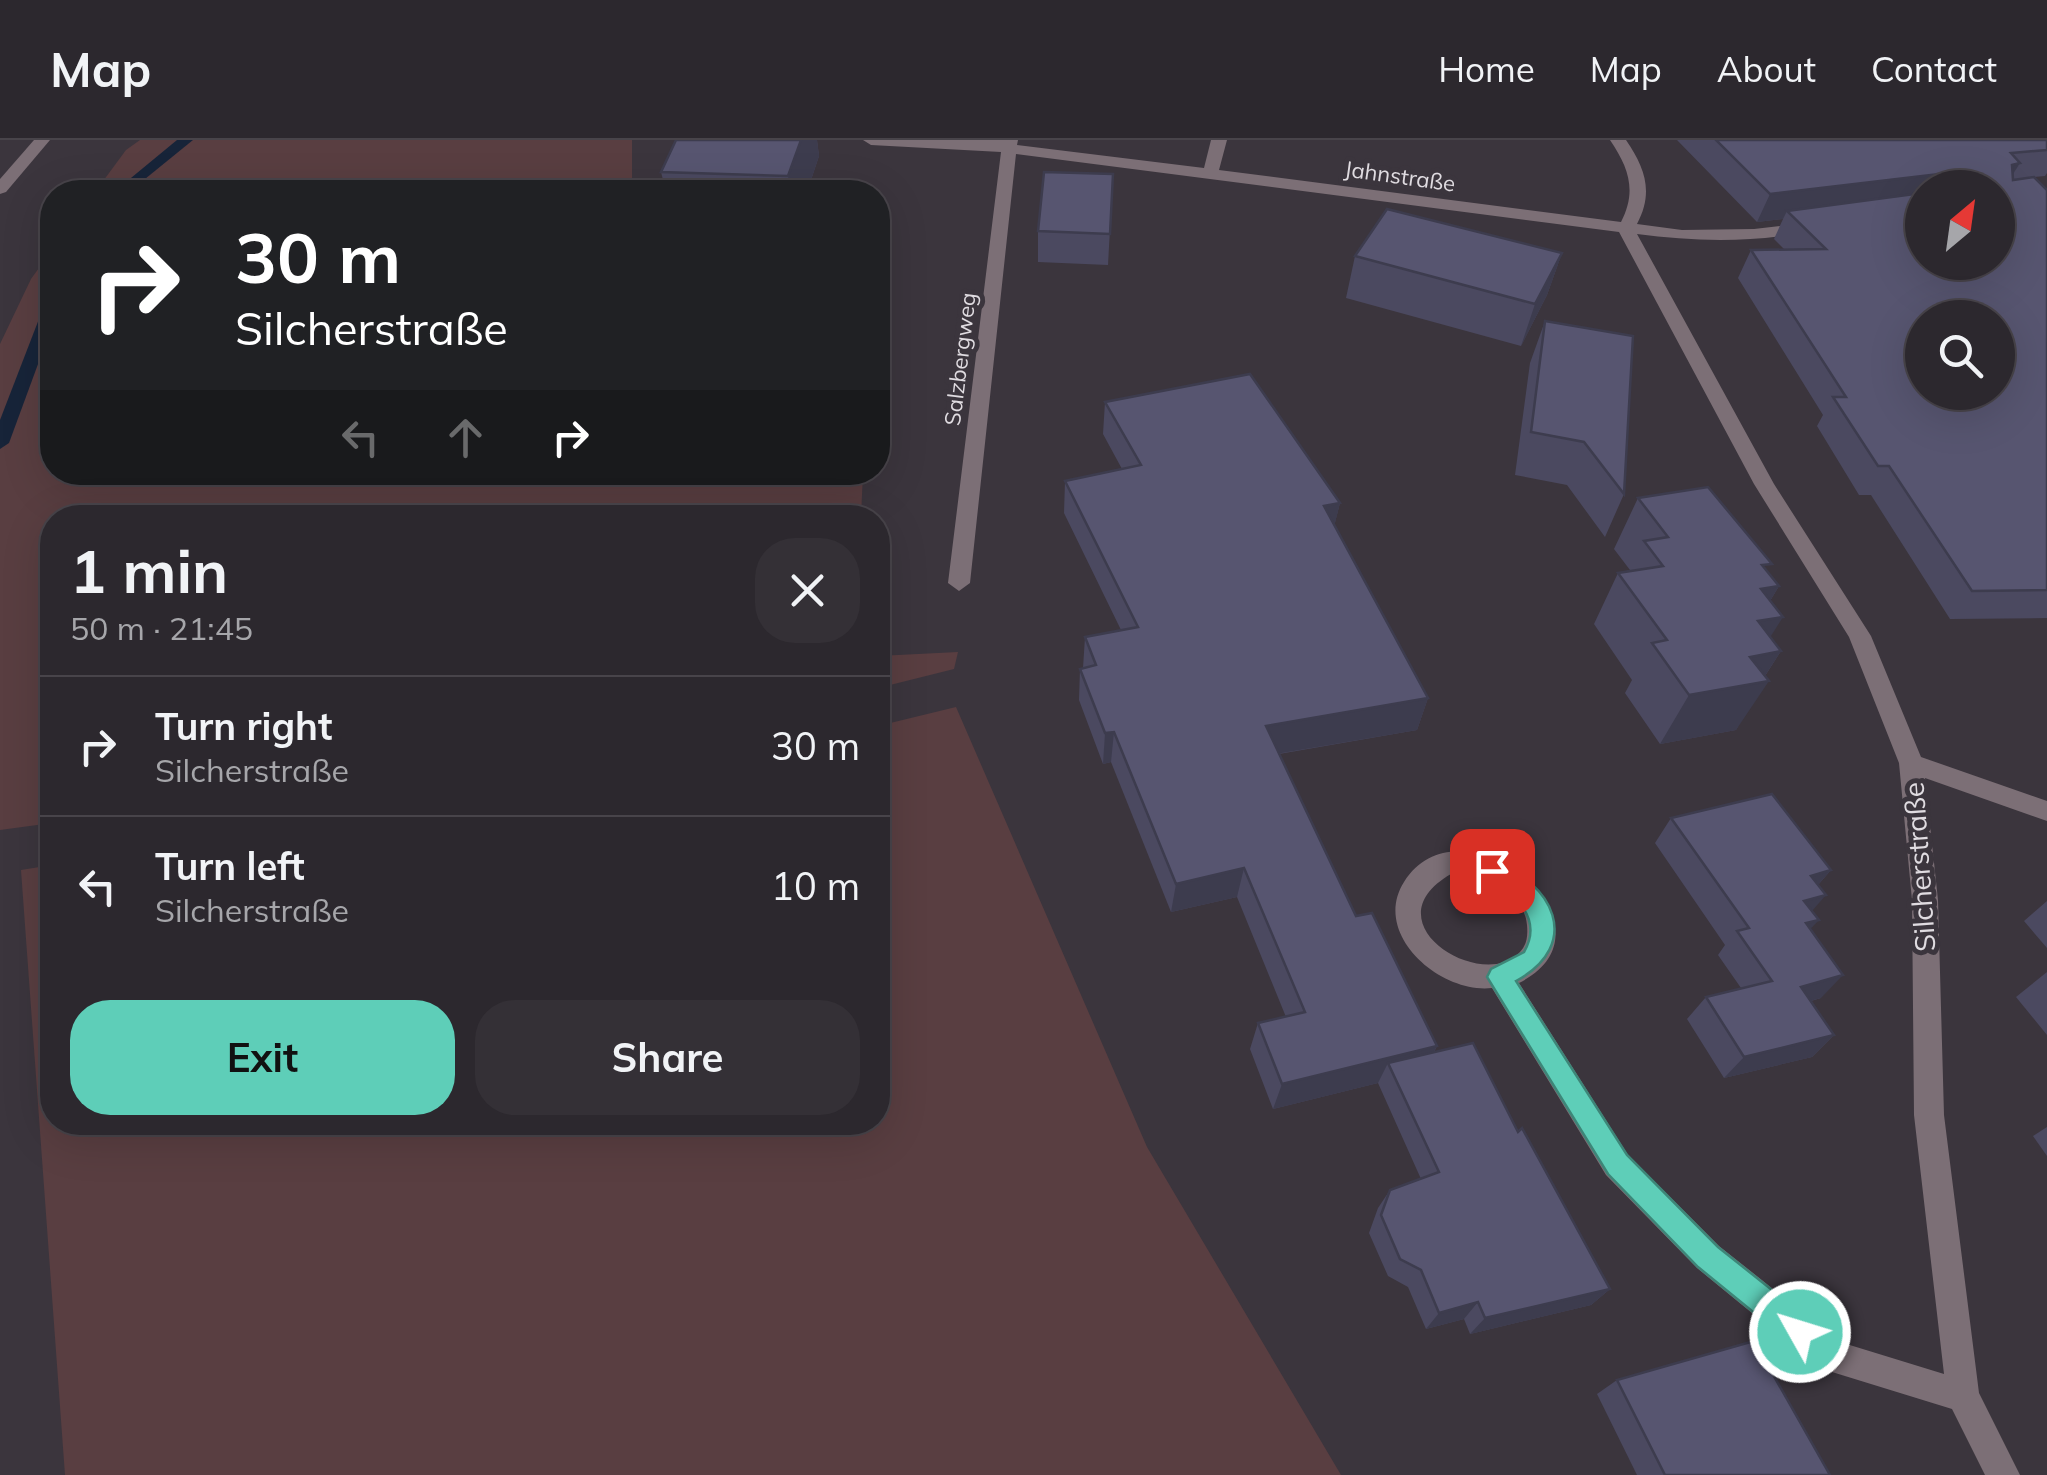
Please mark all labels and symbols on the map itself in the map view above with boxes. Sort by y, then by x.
street label: Jahnstraße [1343,154,1457,198]
north arrow [1905,170,2015,280]
street label: Salzbergweg [938,291,982,427]
street label: Silcherstraße [1896,781,1942,953]
pin [1450,829,1535,914]
position arrow [1748,1280,1852,1384]

